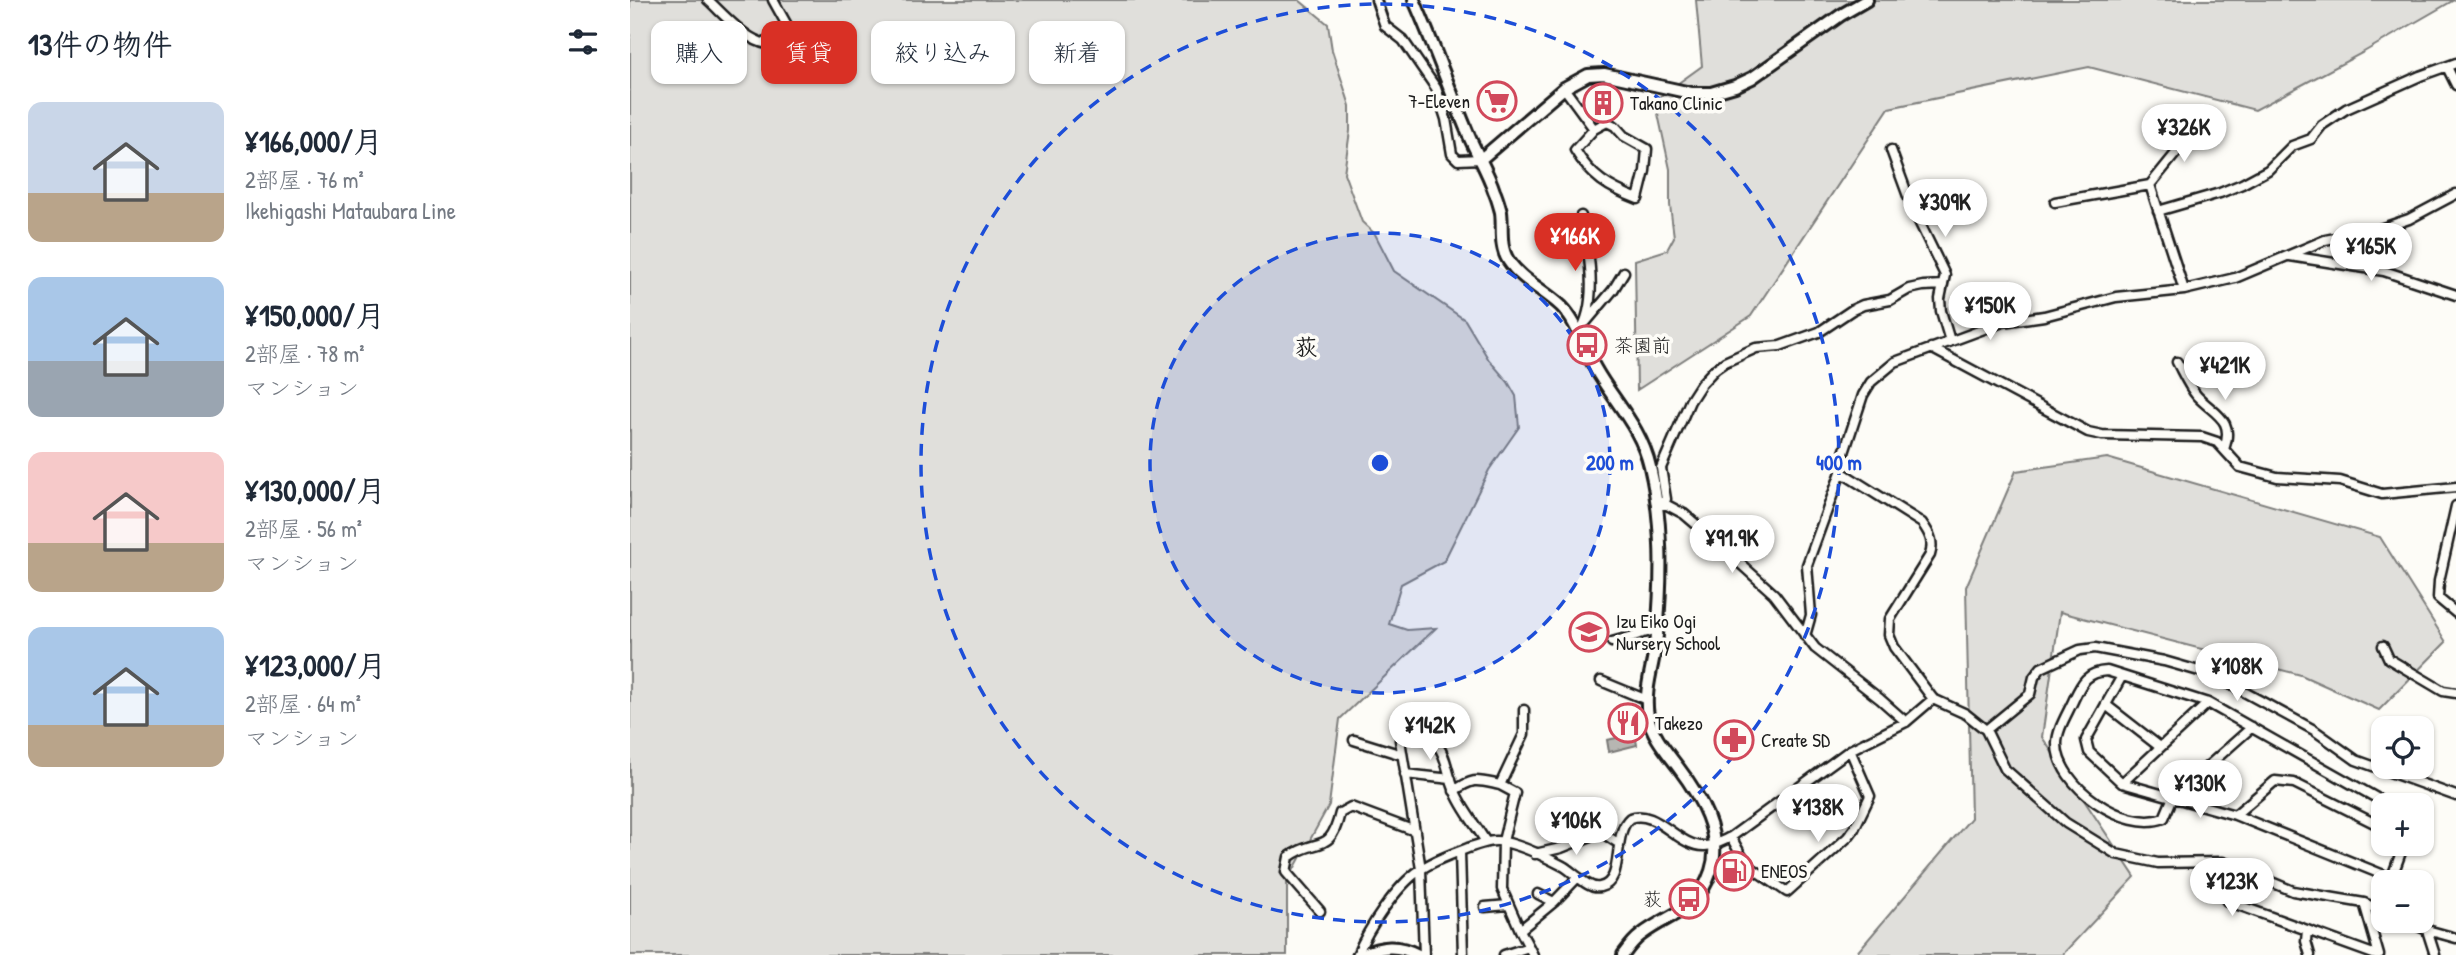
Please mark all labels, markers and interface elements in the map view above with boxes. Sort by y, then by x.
chip: 購入 [651,21,747,84]
chip: 賃貸 [761,21,857,84]
chip: 絞り込み [871,21,1015,84]
chip: 新着 [1029,21,1125,84]
icon: filters [564,23,602,61]
text: 13件の物件 [28,24,172,64]
supermarket icon: 7-Eleven [1476,80,1518,122]
building icon: Takano Clinic [1582,82,1624,124]
place label: 7-Eleven [1408,88,1470,114]
place label: Takano Clinic [1630,90,1723,116]
pin: ¥326K [2135,104,2233,164]
text: ¥326K [2158,111,2210,142]
text: ¥166,000/月 [245,121,383,161]
icon: home [84,130,168,214]
text: 2部屋 · 76 m² [245,164,364,195]
pin: ¥309K [1896,180,1994,239]
text: ¥309K [1919,186,1971,217]
text: Ikehigashi Mataubara Line [245,195,456,226]
pin: ¥166K [1526,214,1624,273]
text: ¥166K [1550,220,1600,251]
pin: ¥165K [2322,224,2420,283]
text: ¥165K [2346,230,2396,261]
pin: ¥150K [1941,282,2039,342]
text: ¥150K [1964,289,2016,320]
text: ¥150,000/月 [245,295,385,335]
icon: home [84,305,168,389]
bus stop icon: 茶園前 [1566,324,1608,366]
district label: 荻 [1295,331,1318,362]
place label: 茶園前 [1614,332,1671,358]
text: 2部屋 · 78 m² [245,338,365,369]
pin: ¥421K [2176,342,2274,402]
text: ¥421K [2200,349,2250,380]
text: マンション [245,372,359,403]
text: 200 m [1586,448,1634,477]
text: 400 m [1816,448,1862,477]
centre of rings [1368,451,1392,475]
text: ¥130,000/月 [245,470,386,510]
icon: home [84,480,168,564]
text: 2部屋 · 56 m² [245,513,362,544]
pin: ¥91.9K [1675,516,1789,575]
text: ¥91.9K [1706,522,1758,553]
text: マンション [245,547,359,578]
place label: Izu Eiko Ogi Nursery School [1616,608,1721,656]
school or university icon: Izu Eiko Ogi Nursery School [1568,611,1610,653]
pin: ¥108K [2188,644,2286,703]
text: ¥123,000/月 [245,645,386,685]
text: ¥108K [2211,650,2263,681]
icon: home [84,655,168,739]
text: 2部屋 · 64 m² [245,688,361,719]
pin: ¥142K [1381,702,1479,762]
restaurant icon: Takezo [1607,702,1649,744]
text: ¥142K [1405,709,1455,740]
place label: Takezo [1655,710,1703,736]
map controls [2371,716,2434,933]
button: locate [2371,716,2434,779]
pharmacy icon: Create SD [1713,719,1755,761]
text: マンション [245,722,359,753]
place label: Create SD [1761,727,1830,753]
pin: ¥130K [2151,760,2249,820]
text: ¥130K [2174,767,2226,798]
pin: ¥138K [1769,784,1867,844]
text: ¥138K [1792,791,1844,822]
button: + [2371,793,2434,856]
pin: ¥106K [1527,798,1625,857]
text: ¥106K [1551,804,1601,835]
fuel station icon: ENEOS [1713,850,1755,892]
place label: ENEOS [1761,858,1807,884]
pin: ¥123K [2183,858,2281,918]
text: ¥123K [2206,865,2258,896]
button: − [2371,870,2434,933]
bus stop icon: 荻 [1668,878,1710,920]
place label: 荻 [1643,886,1662,912]

